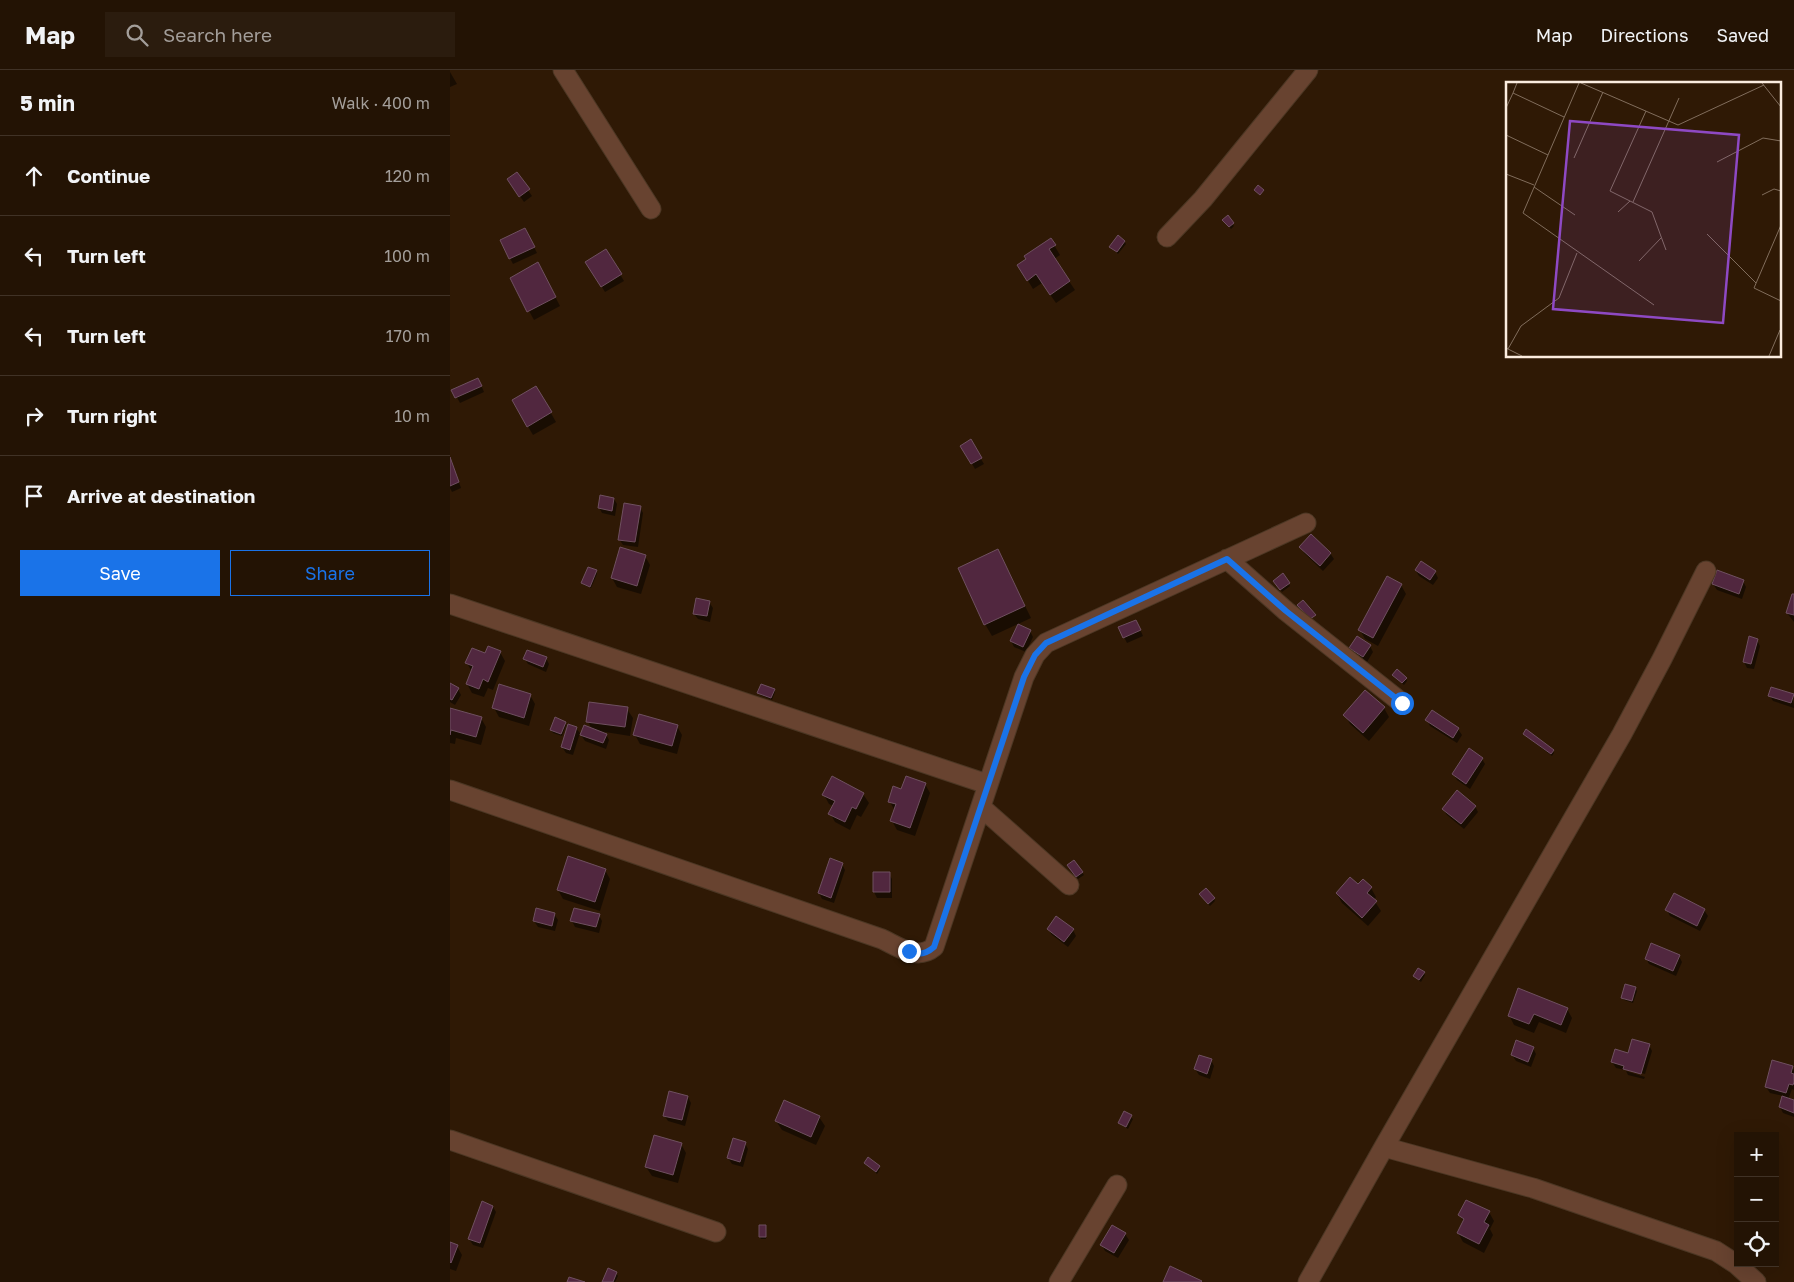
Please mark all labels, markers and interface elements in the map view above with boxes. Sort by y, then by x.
search box [105,12,455,57]
text: Map [25,20,75,49]
icon: search [123,21,151,49]
text: Search here [163,23,272,46]
text: Map [1536,24,1572,46]
text: Directions [1600,24,1688,46]
text: Saved [1716,24,1769,46]
inset map [1506,82,1782,358]
text: 5 min [20,90,75,116]
text: Walk · 400 m [332,93,430,113]
icon: ahead [20,162,48,190]
text: Continue [67,164,150,187]
text: 120 m [385,166,430,186]
icon: left [20,242,48,270]
text: Turn left [67,244,146,267]
text: 100 m [384,246,430,266]
icon: left [20,322,48,350]
text: Turn left [67,324,146,347]
text: 170 m [386,326,430,346]
icon: right [20,402,48,430]
text: Turn right [67,404,157,427]
text: 10 m [394,406,430,426]
icon: arrive [20,482,48,510]
text: Arrive at destination [67,484,255,507]
button: Save [20,550,220,596]
button: Share [230,550,430,596]
route start [1391,692,1414,715]
route end [898,940,921,963]
map controls [1734,1132,1779,1267]
button: + [1734,1132,1779,1177]
button: − [1734,1177,1779,1222]
button: locate [1734,1222,1779,1267]

